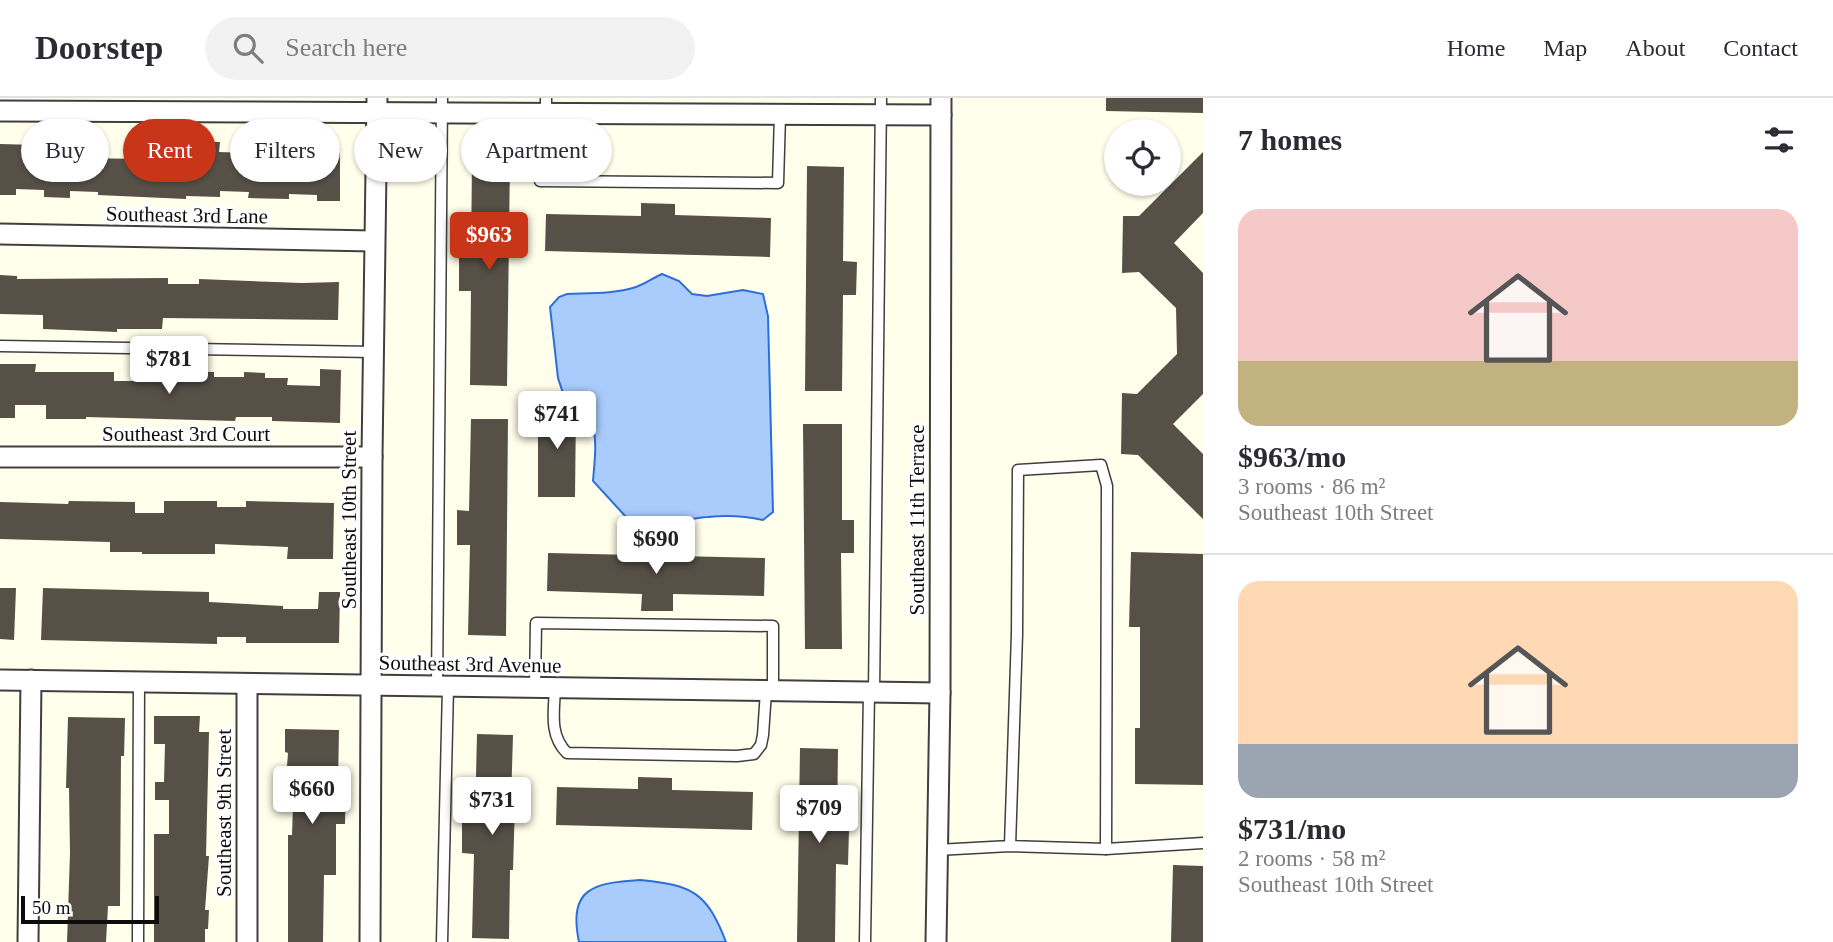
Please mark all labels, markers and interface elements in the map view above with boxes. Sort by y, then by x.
search box [205,17,695,80]
icon: search [229,29,267,67]
text: Doorstep [35,30,163,66]
text: Search here [285,33,407,62]
text: Home [1447,35,1505,61]
text: Map [1543,35,1587,61]
text: About [1625,35,1685,61]
text: Contact [1723,35,1798,61]
chip: Buy [21,119,109,182]
chip: Rent [123,119,216,182]
chip: Filters [230,119,340,182]
chip: New [354,119,447,182]
chip: Apartment [461,119,612,182]
map controls [1104,119,1181,196]
button: locate [1104,119,1181,196]
icon: filters [1760,121,1798,159]
text: 7 homes [1238,123,1342,156]
street label: Southeast 3rd Lane [106,202,268,228]
pin: $963 [448,212,530,272]
text: $963 [466,222,512,247]
icon: home [1455,255,1581,381]
pin: $781 [128,336,210,396]
text: $781 [146,346,192,371]
pin: $741 [516,392,598,451]
text: $741 [534,401,580,426]
street label: Southeast 3rd Court [102,422,270,446]
street label: Southeast 11th Terrace [905,425,929,615]
street label: Southeast 10th Street [337,431,361,609]
text: $963/mo [1238,440,1346,473]
text: 3 rooms · 86 m² [1238,474,1385,499]
text: Southeast 10th Street [1238,500,1433,525]
pin: $690 [615,517,697,576]
text: $690 [633,526,679,551]
icon: home [1455,627,1581,753]
street label: Southeast 3rd Avenue [378,650,562,678]
street label: Southeast 9th Street [212,729,236,897]
pin: $660 [271,766,353,826]
text: $660 [289,776,335,801]
pin: $731 [451,778,533,837]
pin: $709 [778,786,860,845]
text: $731 [469,787,515,812]
text: $709 [796,795,842,820]
text: $731/mo [1238,812,1346,845]
text: 2 rooms · 58 m² [1238,846,1385,871]
text: Southeast 10th Street [1238,872,1433,897]
scale bar [21,893,159,925]
text: 50 m [32,897,71,918]

